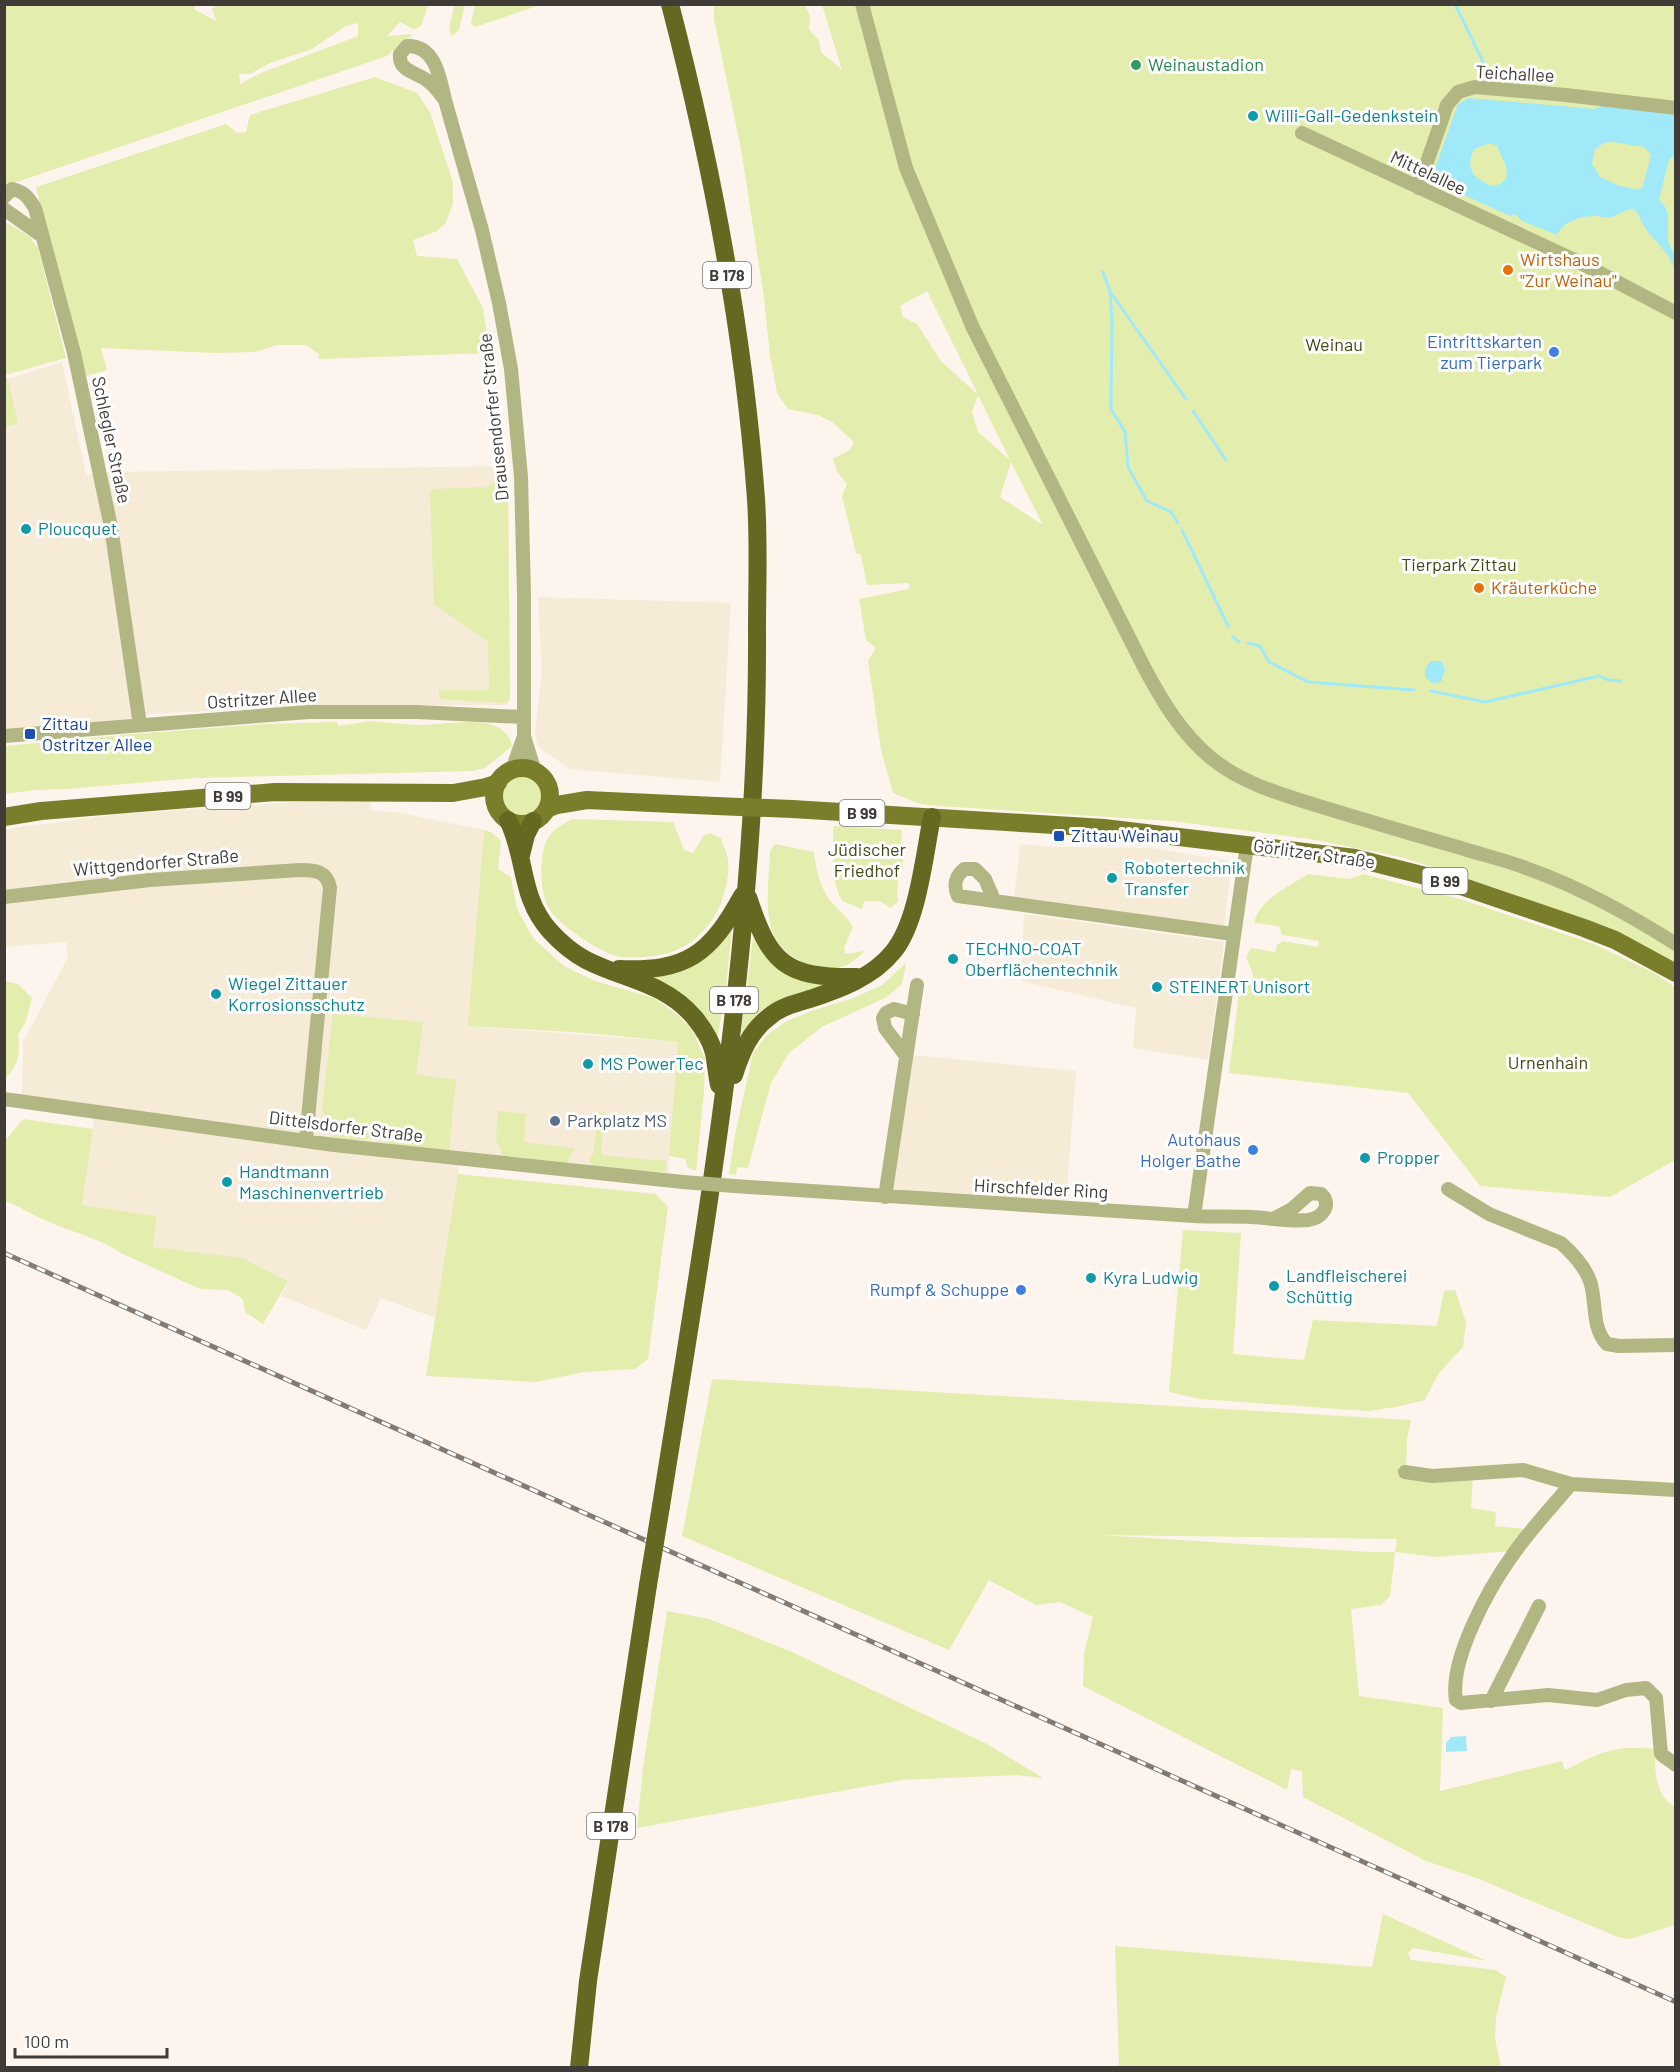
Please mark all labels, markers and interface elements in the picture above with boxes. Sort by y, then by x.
place label: Weinaustadion [1148,53,1264,75]
marker: Weinaustadion [1129,58,1143,72]
street label: Teichallee [1475,60,1555,86]
place label: Willi-Gall-Gedenkstein [1265,104,1438,126]
marker: Willi-Gall-Gedenkstein [1246,109,1260,123]
street label: Mittelallee [1387,145,1470,199]
place label: Wirtshaus "Zur Weinau" [1520,248,1617,291]
road number: B 178 [703,262,751,288]
marker: Wirtshaus "Zur Weinau" [1501,263,1515,277]
place label: Eintrittskarten zum Tierpark [1427,330,1542,373]
street label: Drausendorfer Straße [473,332,513,502]
park label: Weinau [1305,333,1363,355]
marker: Eintrittskarten zum Tierpark [1547,345,1561,359]
street label: Schlegler Straße [88,374,136,505]
place label: Ploucquet [38,517,117,539]
marker: Ploucquet [19,522,33,536]
park label: Tierpark Zittau [1401,553,1517,575]
place label: Kräuterküche [1491,576,1597,598]
marker: Kräuterküche [1472,581,1486,595]
street label: Ostritzer Allee [206,683,318,713]
place label: Zittau Ostritzer Allee [42,712,152,755]
marker: Zittau Ostritzer Allee [23,727,37,741]
road number: B 99 [206,783,250,809]
road number: B 99 [840,800,884,826]
place label: Zittau Weinau [1071,824,1179,846]
marker: Zittau Weinau [1052,829,1066,843]
street label: Görlitzer Straße [1252,834,1376,872]
park label: Jüdischer Friedhof [828,838,907,881]
street label: Wittgendorfer Straße [72,844,240,880]
place label: Robotertechnik Transfer [1124,856,1245,899]
road number: B 99 [1422,868,1468,894]
marker: Robotertechnik Transfer [1105,871,1119,885]
place label: TECHNO-COAT Oberflächentechnik [965,937,1118,980]
marker: TECHNO-COAT Oberflächentechnik [946,952,960,966]
place label: Wiegel Zittauer Korrosionsschutz [228,972,364,1015]
place label: STEINERT Unisort [1169,975,1310,997]
marker: STEINERT Unisort [1150,980,1164,994]
marker: Wiegel Zittauer Korrosionsschutz [209,987,223,1001]
road number: B 178 [710,987,758,1013]
park label: Urnenhain [1508,1051,1588,1073]
place label: MS PowerTec [600,1052,704,1074]
marker: MS PowerTec [581,1057,595,1071]
street label: Dittelsdorfer Straße [268,1106,424,1146]
place label: Parkplatz MS [567,1109,667,1131]
marker: Parkplatz MS [548,1114,562,1128]
place label: Autohaus Holger Bathe [1140,1128,1241,1171]
marker: Autohaus Holger Bathe [1246,1143,1260,1157]
place label: Propper [1377,1146,1440,1168]
marker: Propper [1358,1151,1372,1165]
place label: Handtmann Maschinenvertrieb [239,1160,384,1203]
street label: Hirschfelder Ring [973,1173,1109,1203]
marker: Handtmann Maschinenvertrieb [220,1175,234,1189]
place label: Landfleischerei Schüttig [1286,1264,1407,1307]
place label: Kyra Ludwig [1103,1266,1198,1288]
marker: Kyra Ludwig [1084,1271,1098,1285]
place label: Rumpf & Schuppe [870,1278,1009,1300]
marker: Landfleischerei Schüttig [1267,1279,1281,1293]
marker: Rumpf & Schuppe [1014,1283,1028,1297]
road number: B 178 [587,1813,635,1839]
scale bar [15,2021,166,2059]
text: 100 m [24,2030,69,2052]

